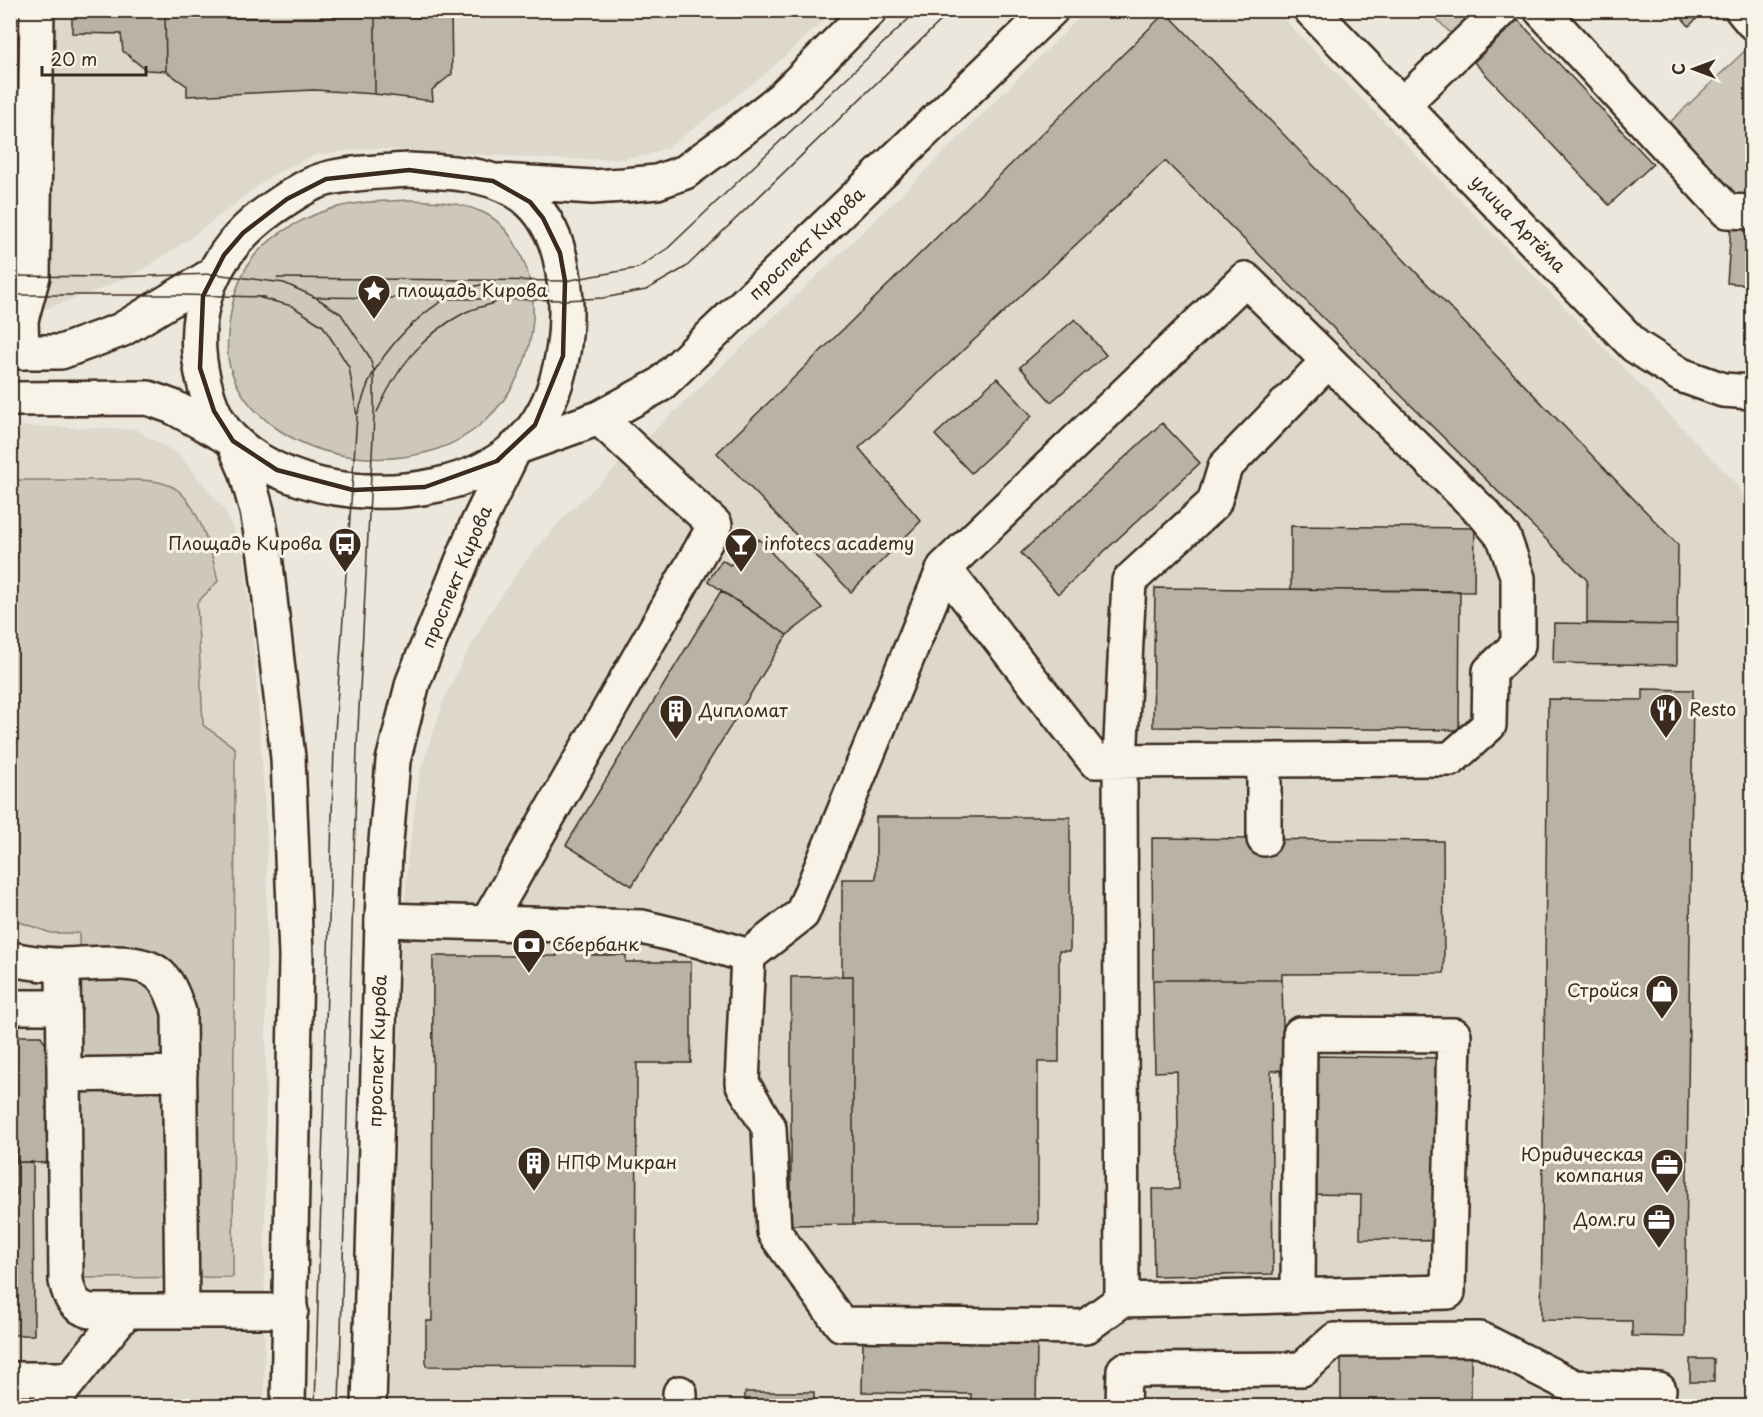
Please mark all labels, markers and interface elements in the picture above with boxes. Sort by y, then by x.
scale bar [42,39,146,77]
north arrow [1664,39,1724,99]
text: 20 m [51,45,97,72]
text: С [1666,63,1690,75]
street label: улица Артёма [1465,168,1573,278]
street label: проспект Кирова [742,180,871,306]
place icon: площадь Кирова [356,273,392,320]
place label: площадь Кирова [397,276,548,303]
street label: проспект Кирова [413,500,498,652]
bus stop icon: Площадь Кирова [327,526,363,573]
bar icon: infotecs academy [723,526,759,573]
place label: Площадь Кирова [168,529,323,556]
place label: infotecs academy [764,529,914,556]
restaurant icon: Resto [1648,692,1684,739]
building icon: Дипломат [658,693,694,740]
place label: Resto [1689,695,1736,722]
place label: Дипломат [698,696,788,723]
bank icon: Сбербанк [511,927,547,974]
place label: Сбербанк [552,930,639,957]
street label: проспект Кирова [360,973,393,1128]
shop icon: Стройся [1644,973,1680,1020]
place label: Стройся [1567,976,1639,1003]
place label: Юридическая компания [1521,1140,1644,1188]
building icon: НПФ Микран [516,1145,552,1192]
office icon: Юридическая компания [1649,1147,1685,1194]
place label: НПФ Микран [557,1148,677,1175]
office icon: Дом.ru [1641,1202,1677,1249]
place label: Дом.ru [1573,1205,1636,1232]

